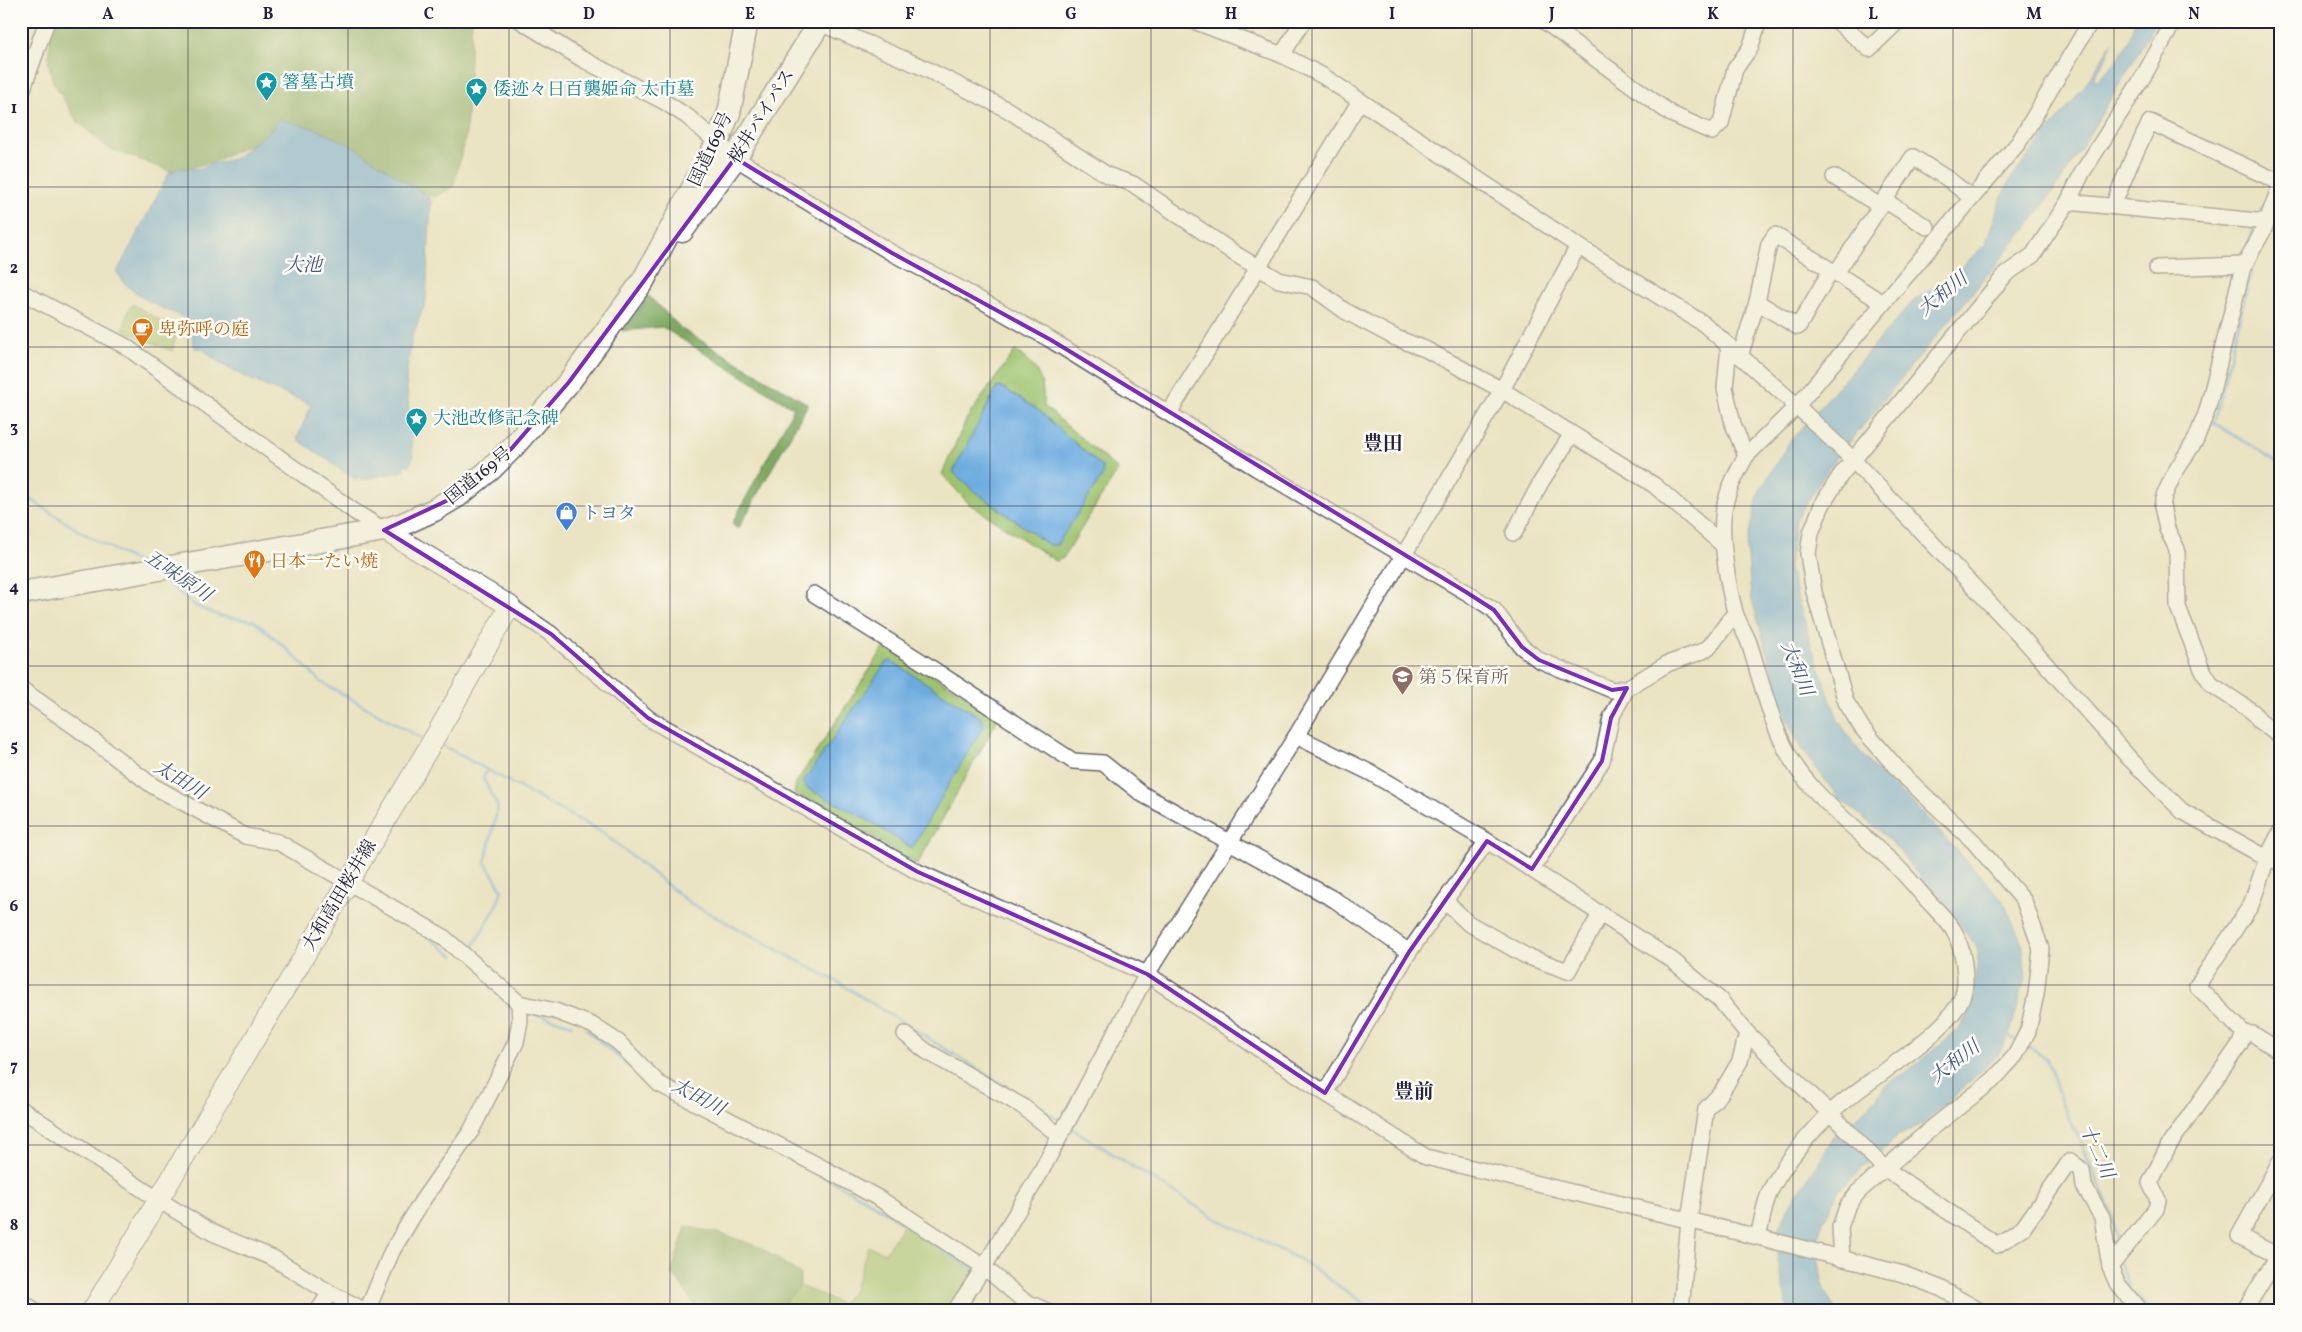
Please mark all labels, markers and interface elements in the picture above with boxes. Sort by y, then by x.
text: A [102,4,114,26]
text: B [263,4,274,26]
text: C [424,4,434,26]
text: D [583,4,595,26]
text: E [745,4,755,26]
text: F [905,4,915,26]
text: G [1065,4,1077,26]
text: H [1225,4,1237,26]
text: I [1389,4,1395,26]
text: J [1548,4,1555,26]
text: K [1707,4,1719,26]
text: L [1868,4,1878,26]
text: M [2026,4,2042,26]
text: N [2188,4,2200,26]
street label: 桜井バイパス [723,65,801,169]
place icon: 箸墓古墳 [254,70,278,101]
place label: 箸墓古墳 [282,71,354,96]
place icon: 倭迹々日百襲姫命 太市墓 [465,77,489,108]
place label: 倭迹々日百襲姫命 太市墓 [493,78,695,103]
text: 1 [11,98,17,120]
street label: 国道169号 [683,108,739,191]
water label: 大池 [284,253,324,279]
text: 2 [10,258,18,280]
water label: 大和川 [1913,265,1975,323]
cafe icon: 卑弥呼の庭 [131,317,155,348]
place label: 卑弥呼の庭 [159,318,249,343]
place icon: 大池改修記念碑 [405,406,429,437]
place label: 大池改修記念碑 [433,407,559,432]
text: 3 [10,417,18,439]
district label: 豊田 [1363,431,1403,459]
street label: 国道169号 [440,441,518,511]
shop icon: トヨタ [554,501,578,532]
place label: トヨタ [582,502,636,527]
water label: 五味原川 [139,545,218,610]
restaurant icon: 日本一たい焼 [242,549,266,580]
place label: 日本一たい焼 [270,550,378,575]
text: 4 [9,577,19,599]
water label: 大和川 [1773,637,1820,702]
school or university icon: 第５保育所 [1391,665,1415,696]
place label: 第５保育所 [1419,666,1509,691]
text: 5 [10,736,18,758]
water label: 太田川 [149,755,213,808]
street label: 大和高田桜井線 [297,835,383,956]
text: 6 [10,896,19,918]
water label: 大和川 [1925,1034,1987,1090]
text: 7 [10,1056,18,1078]
water label: 太田川 [667,1073,731,1124]
district label: 豊前 [1394,1079,1434,1107]
water label: 十二川 [2073,1120,2120,1185]
text: 8 [10,1215,18,1237]

